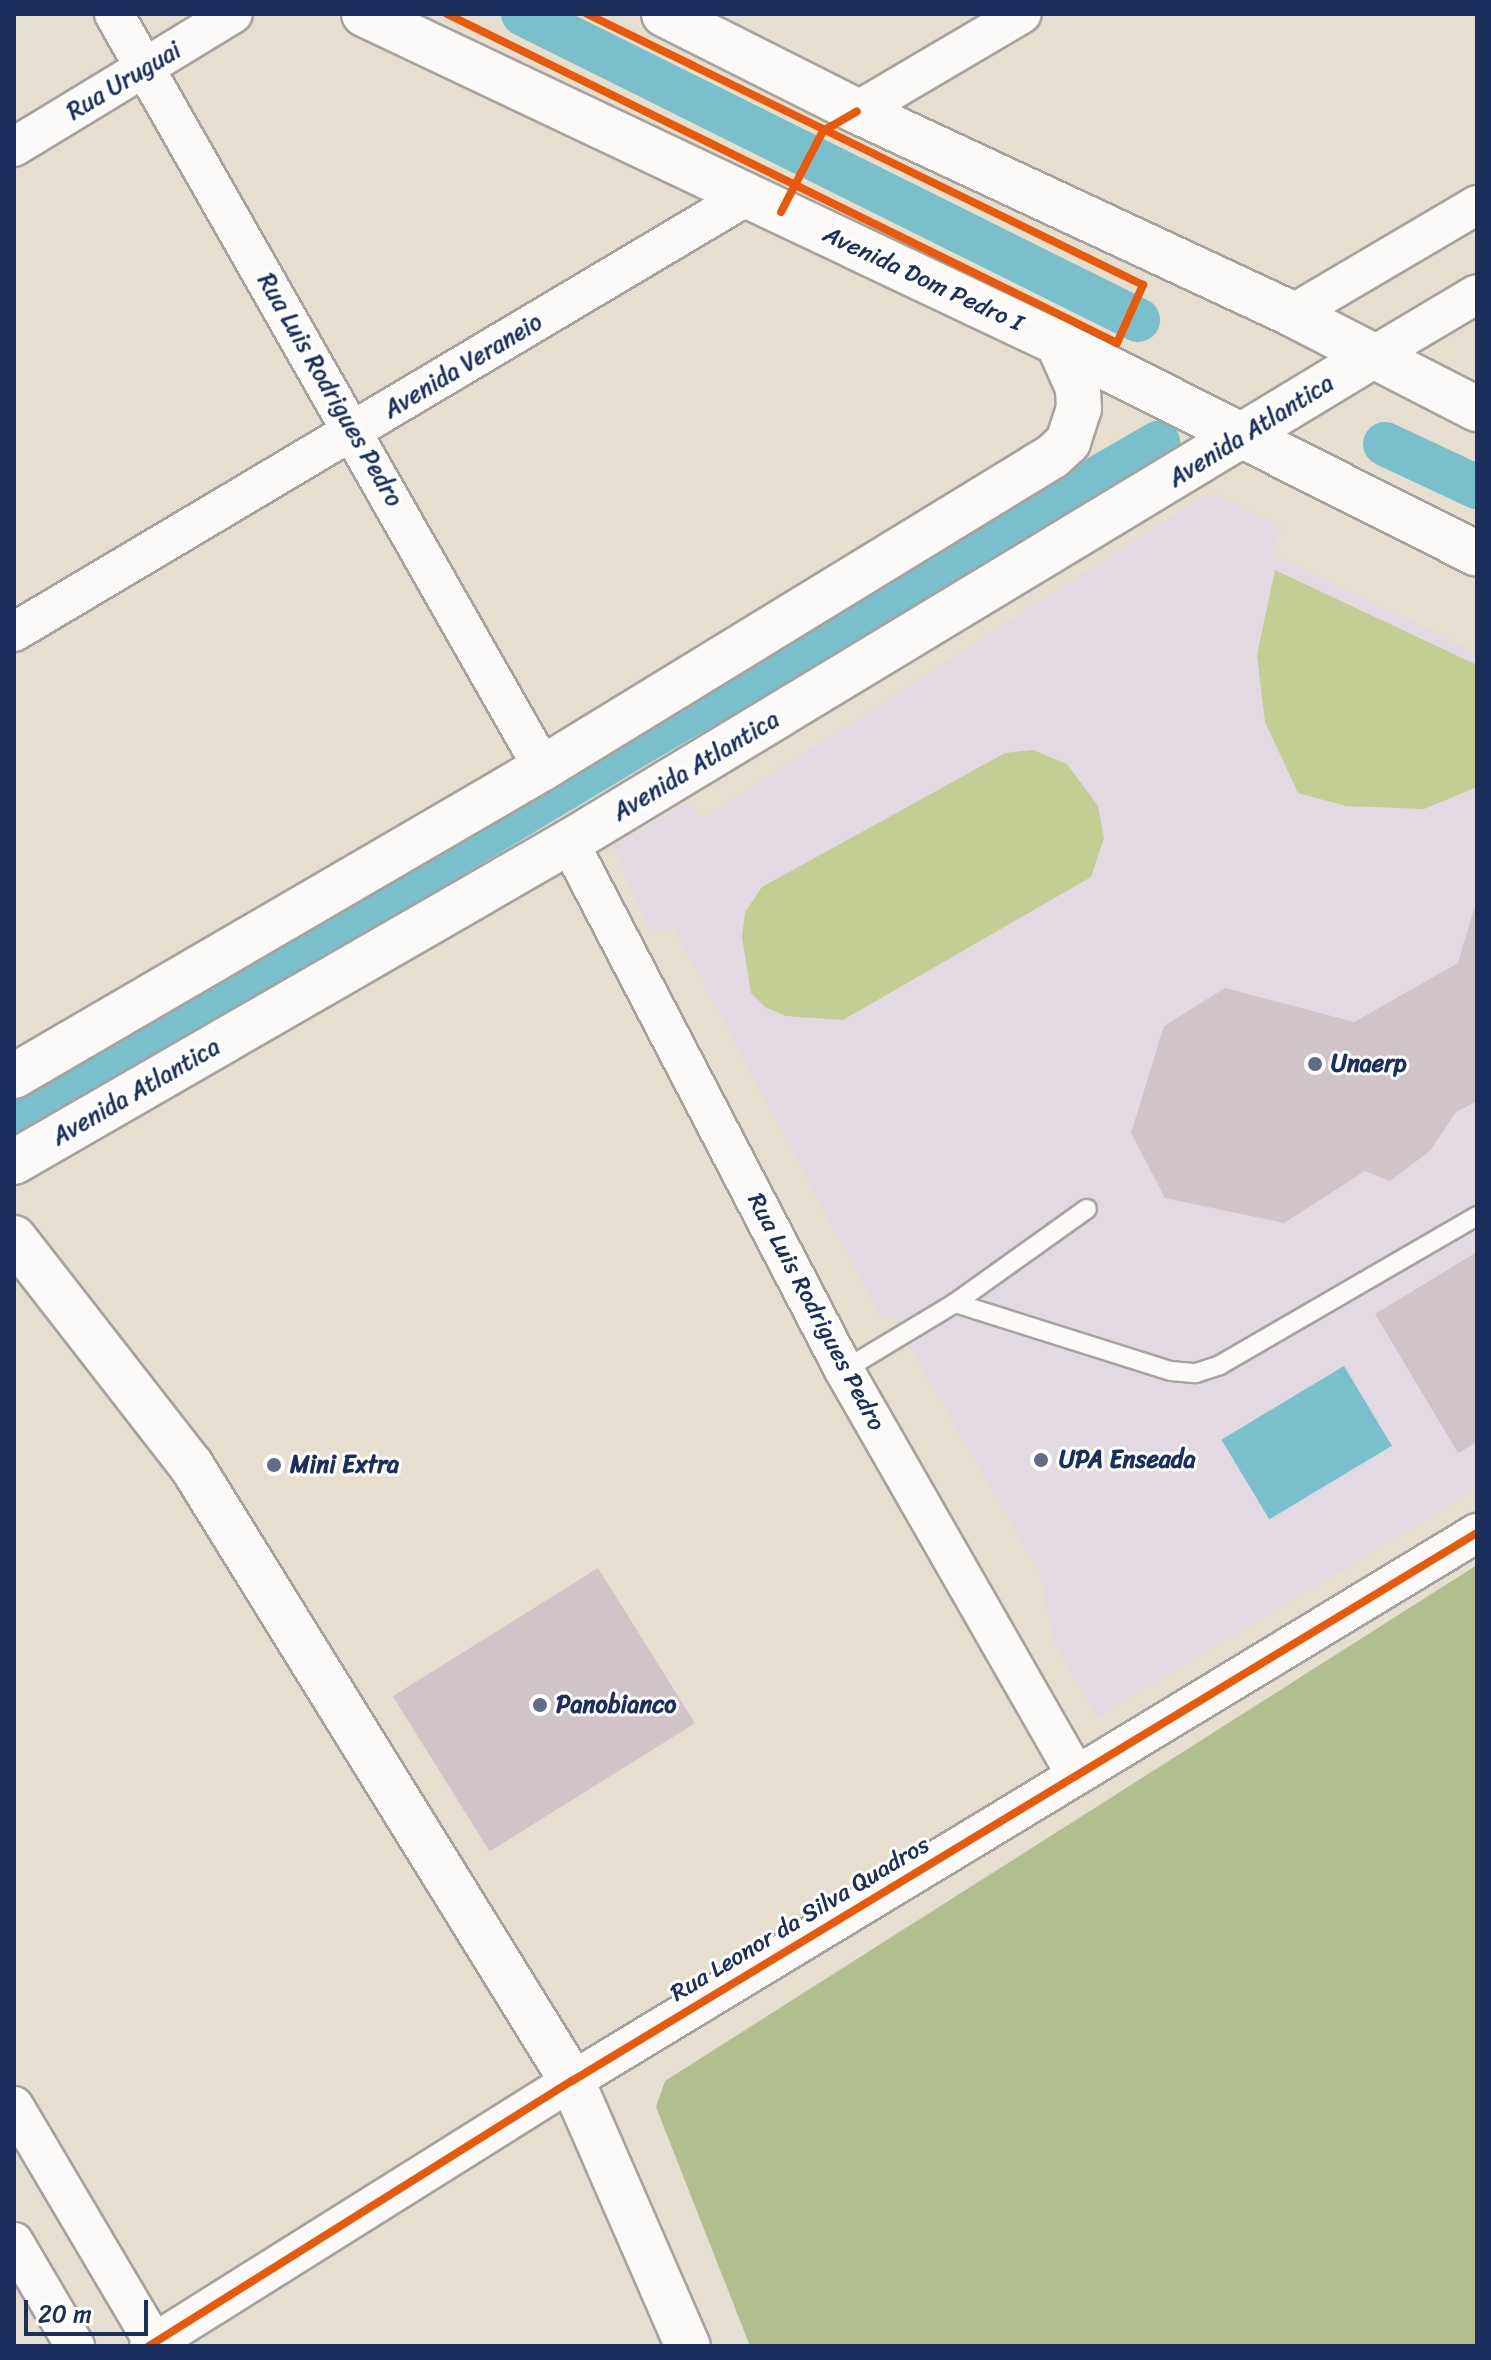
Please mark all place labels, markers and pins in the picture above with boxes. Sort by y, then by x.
place label: Unaerp [1331,1050,1407,1078]
marker: Unaerp [1306,1055,1324,1073]
place label: UPA Enseada [1059,1446,1196,1474]
marker: UPA Enseada [1030,1449,1052,1471]
place label: Mini Extra [290,1451,400,1479]
marker: Mini Extra [265,1456,283,1474]
place label: Panobianco [556,1691,676,1719]
marker: Panobianco [531,1696,549,1714]

